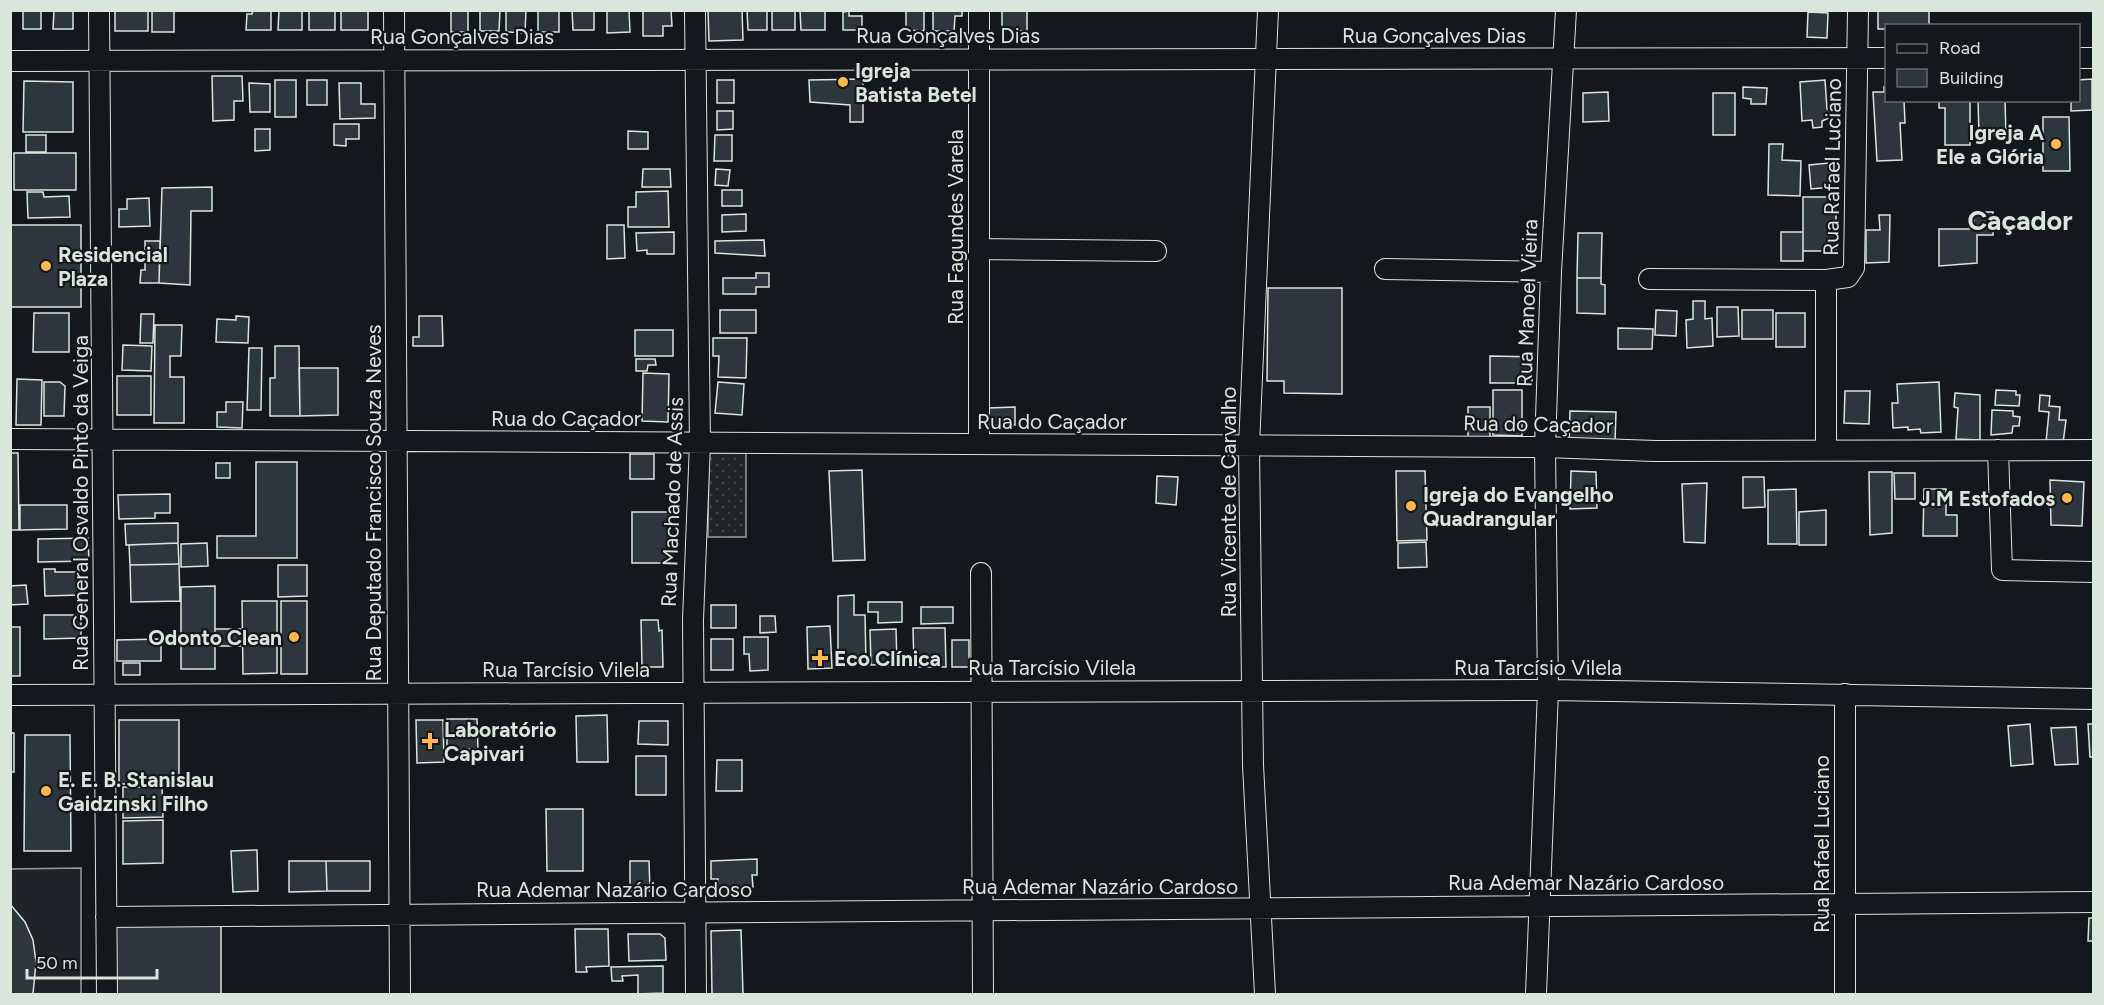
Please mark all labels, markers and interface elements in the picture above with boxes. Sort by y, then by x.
street label: Rua Gonçalves Dias [856,23,1040,48]
street label: Rua Gonçalves Dias [1342,23,1526,48]
street label: Rua Gonçalves Dias [370,24,554,49]
legend [1885,24,2080,102]
text: Road [1939,37,1980,59]
place label: Igreja Batista Betel [855,58,977,107]
text: Building [1939,67,2004,89]
marker: Igreja Batista Betel [836,75,850,89]
street label: Rua Rafael Luciano [1818,78,1846,256]
place label: Igreja A Ele a Glória [1936,120,2044,169]
street label: Rua Fagundes Varela [943,129,968,325]
marker: Igreja A Ele a Glória [2049,137,2063,151]
district label: Caçador [1967,204,2073,237]
street label: Rua Manoel Vieira [1512,219,1542,387]
place label: Residencial Plaza [58,242,168,291]
marker: Residencial Plaza [39,259,53,273]
street label: Rua Deputado Francisco Souza Neves [361,325,386,681]
street label: Rua General Osvaldo Pinto da Veiga [68,335,93,671]
street label: Rua Vicente de Carvalho [1216,386,1241,618]
street label: Rua Machado de Assis [656,397,688,607]
street label: Rua do Caçador [491,406,641,431]
street label: Rua do Caçador [977,409,1127,434]
street label: Rua do Caçador [1463,410,1613,438]
place label: Igreja do Evangelho Quadrangular [1423,482,1614,531]
place label: J.M Estofados [1919,486,2055,511]
marker: J.M Estofados [2060,491,2074,505]
marker: Igreja do Evangelho Quadrangular [1404,499,1418,513]
place label: Odonto Clean [148,625,282,650]
marker: Odonto Clean [287,630,301,644]
place label: Eco Clínica [834,646,941,671]
marker: Eco Clínica [811,649,829,667]
street label: Rua Tarcísio Vilela [968,655,1136,680]
street label: Rua Tarcísio Vilela [1454,655,1622,680]
street label: Rua Tarcísio Vilela [482,657,650,682]
place label: Laboratório Capivari [444,717,556,766]
marker: Laboratório Capivari [421,732,439,750]
street label: Rua Rafael Luciano [1809,755,1834,933]
place label: E. E. B. Stanislau Gaidzinski Filho [58,767,214,816]
marker: E. E. B. Stanislau Gaidzinski Filho [39,784,53,798]
street label: Rua Ademar Nazário Cardoso [1448,870,1724,895]
street label: Rua Ademar Nazário Cardoso [962,874,1238,899]
street label: Rua Ademar Nazário Cardoso [476,877,752,902]
scale bar [27,942,158,980]
text: 50 m [36,952,78,974]

